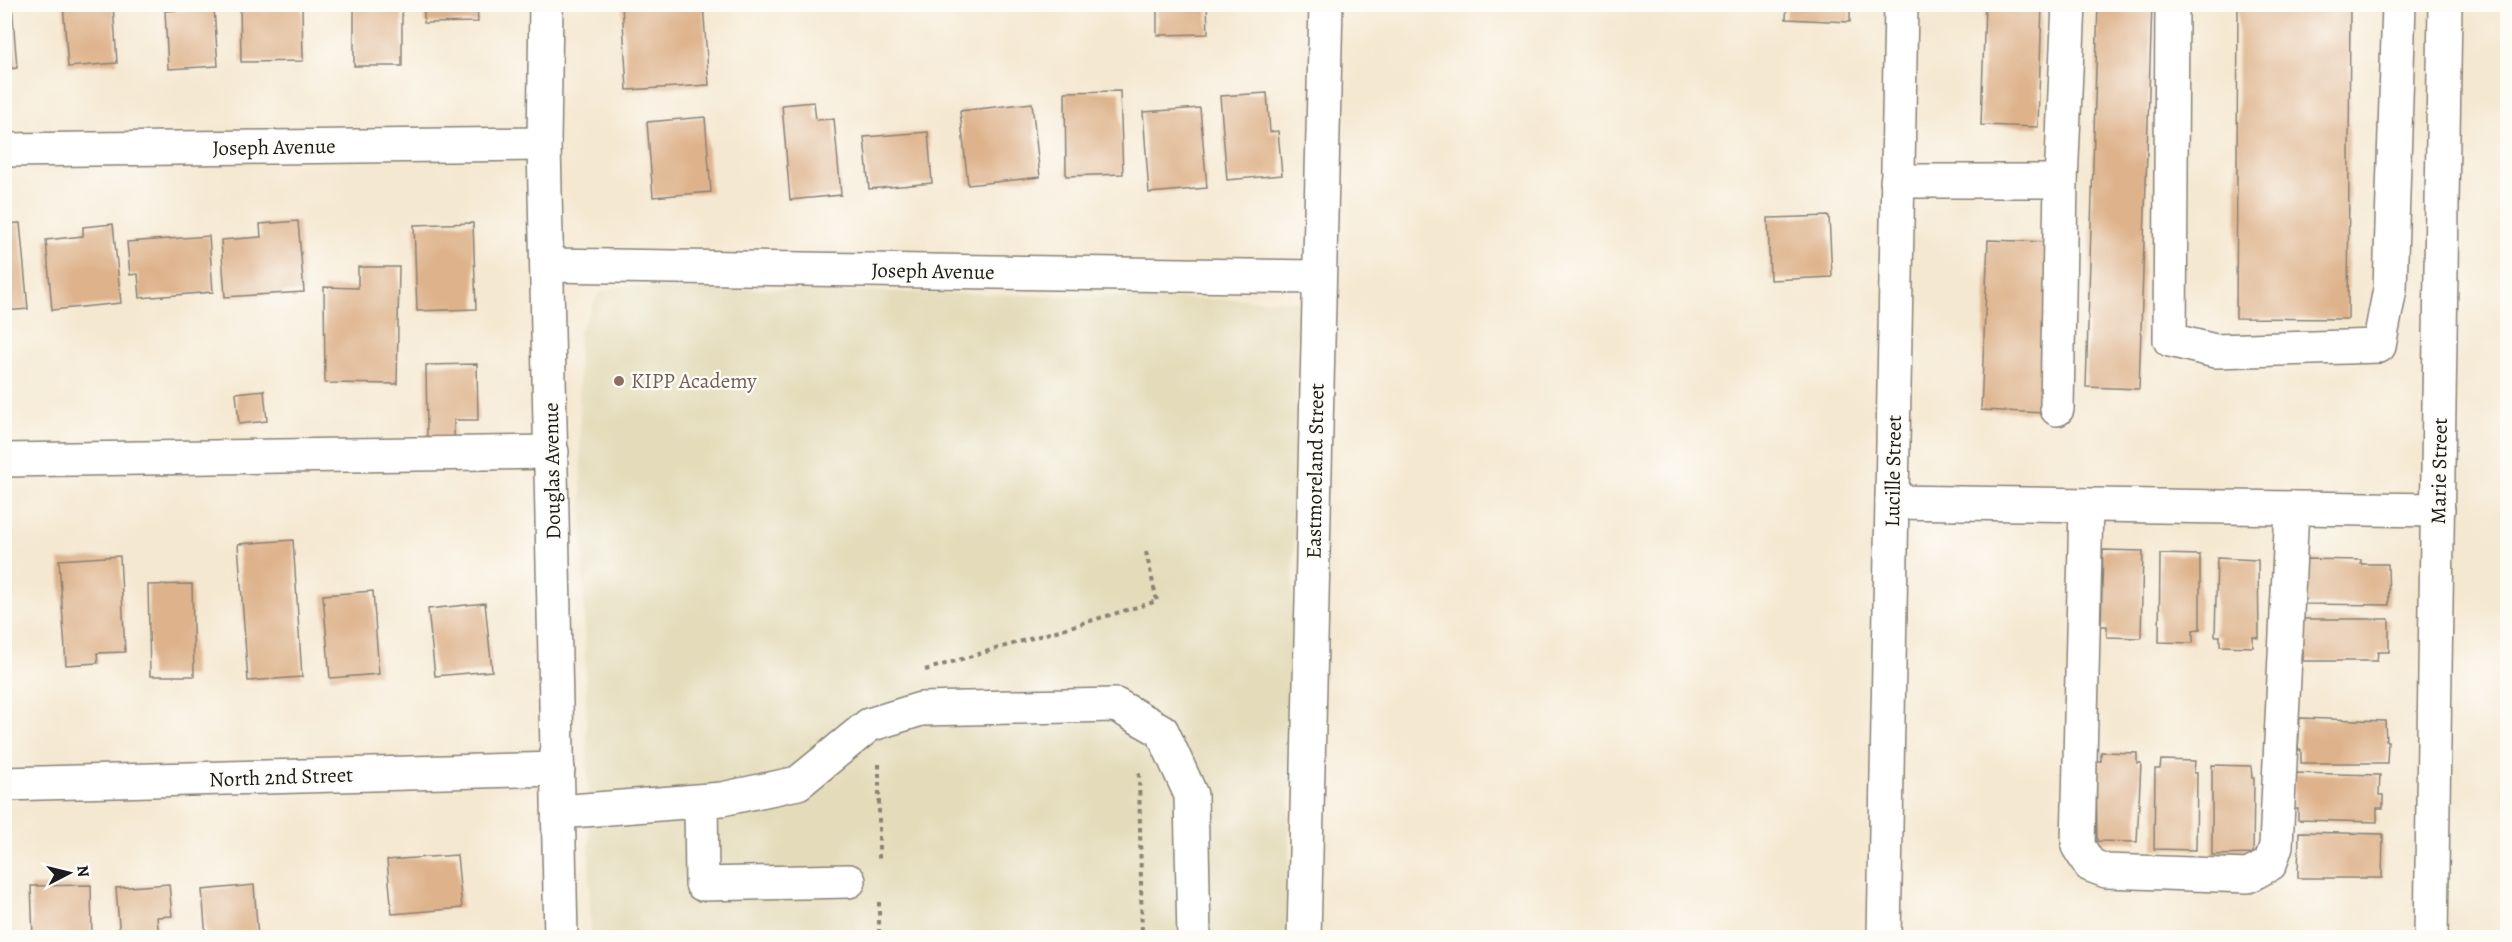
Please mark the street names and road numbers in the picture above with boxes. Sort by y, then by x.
street label: Joseph Avenue [212,132,336,162]
street label: Joseph Avenue [871,256,995,286]
street label: Eastmoreland Street [1299,383,1331,559]
street label: Douglas Avenue [537,402,567,540]
street label: Lucille Street [1878,415,1908,527]
street label: Marie Street [2424,417,2454,525]
street label: North 2nd Street [209,760,354,794]

